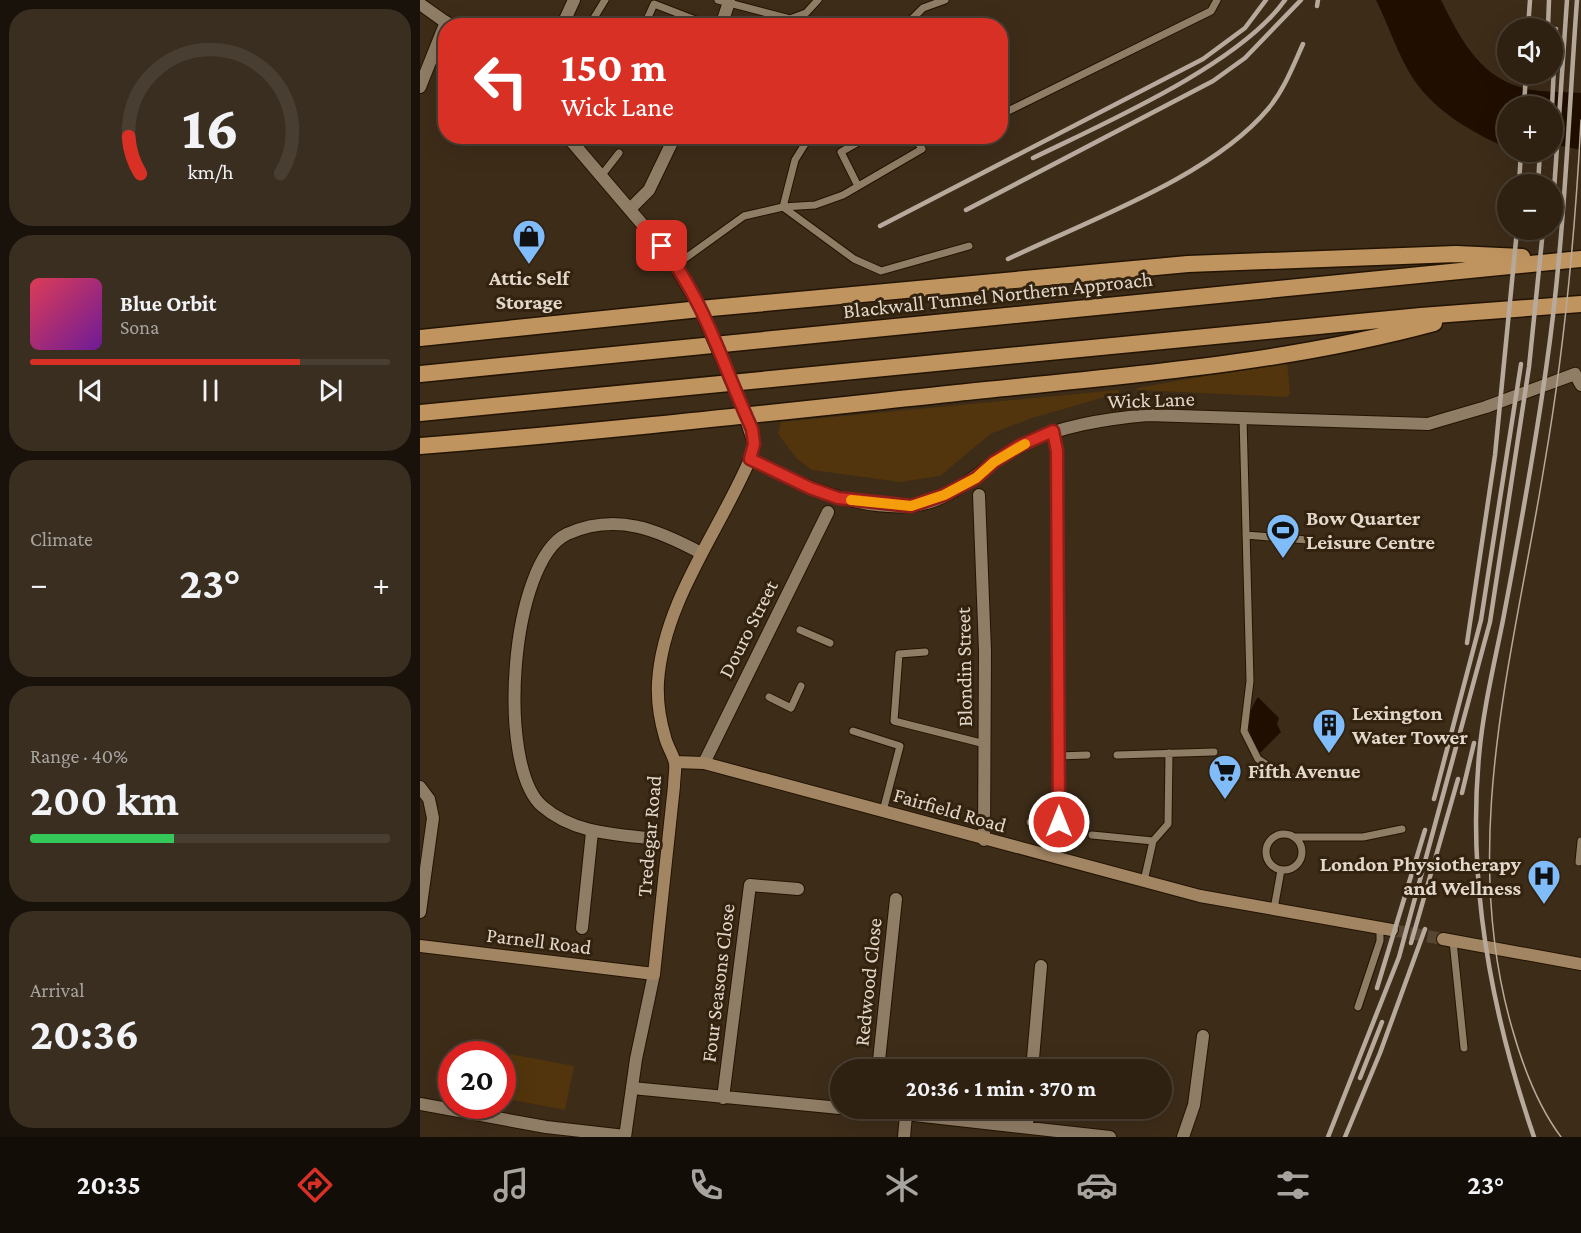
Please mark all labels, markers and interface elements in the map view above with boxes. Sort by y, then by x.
map controls [1497,18,1563,240]
button: sound [1497,18,1563,84]
icon: left [462,42,540,120]
text: 150 m [561,43,666,90]
text: 16 [181,92,239,161]
text: Wick Lane [561,92,674,122]
button: + [1497,96,1563,162]
text: km/h [187,161,234,185]
button: − [1497,174,1563,240]
shop icon: Attic Self Storage [511,218,547,265]
pin [636,220,687,271]
icon: arrive [645,229,678,262]
place label: Attic Self Storage [488,266,570,314]
street label: Blackwall Tunnel Northern Approach [842,267,1154,323]
text: Blue Orbit [120,291,216,316]
text: Sona [120,316,159,338]
icon: previous [74,374,107,407]
icon: pause [194,374,227,407]
icon: next [314,374,347,407]
street label: Wick Lane [1107,386,1195,414]
place label: Bow Quarter Leisure Centre [1306,506,1435,554]
sports icon: Bow Quarter Leisure Centre [1265,512,1301,559]
text: Climate [30,528,93,550]
text: 23° [179,558,241,608]
text: − [30,565,47,602]
text: + [373,565,390,602]
street label: Douro Street [713,575,783,682]
street label: Blondin Street [951,606,977,727]
place label: Lexington Water Tower [1351,701,1468,749]
building icon: Lexington Water Tower [1311,707,1347,754]
text: Range · 40% [30,745,128,767]
supermarket icon: Fifth Avenue [1207,753,1243,800]
place label: Fifth Avenue [1248,759,1361,783]
street label: Tredegar Road [632,774,666,898]
text: 200 km [30,775,179,825]
street label: Fairfield Road [891,782,1009,838]
position arrow [1027,790,1091,854]
place label: London Physiotherapy and Wellness [1320,852,1522,900]
hospital icon: London Physiotherapy and Wellness [1526,858,1562,905]
street label: Four Seasons Close [696,902,740,1064]
street label: Redwood Close [849,917,887,1047]
street label: Parnell Road [485,923,593,959]
text: Arrival [30,979,84,1001]
text: 20:36 [30,1009,139,1059]
speed limit sign: 20 [438,1041,516,1119]
text: 20:36 · 1 min · 370 m [906,1076,1096,1101]
icon: directions [294,1164,336,1206]
icon: music [490,1164,532,1206]
icon: phone [685,1164,727,1206]
icon: climate [881,1164,923,1206]
icon: car [1076,1164,1118,1206]
icon: filters [1272,1164,1314,1206]
text: 20:35 [77,1170,141,1200]
text: 23° [1467,1170,1504,1200]

